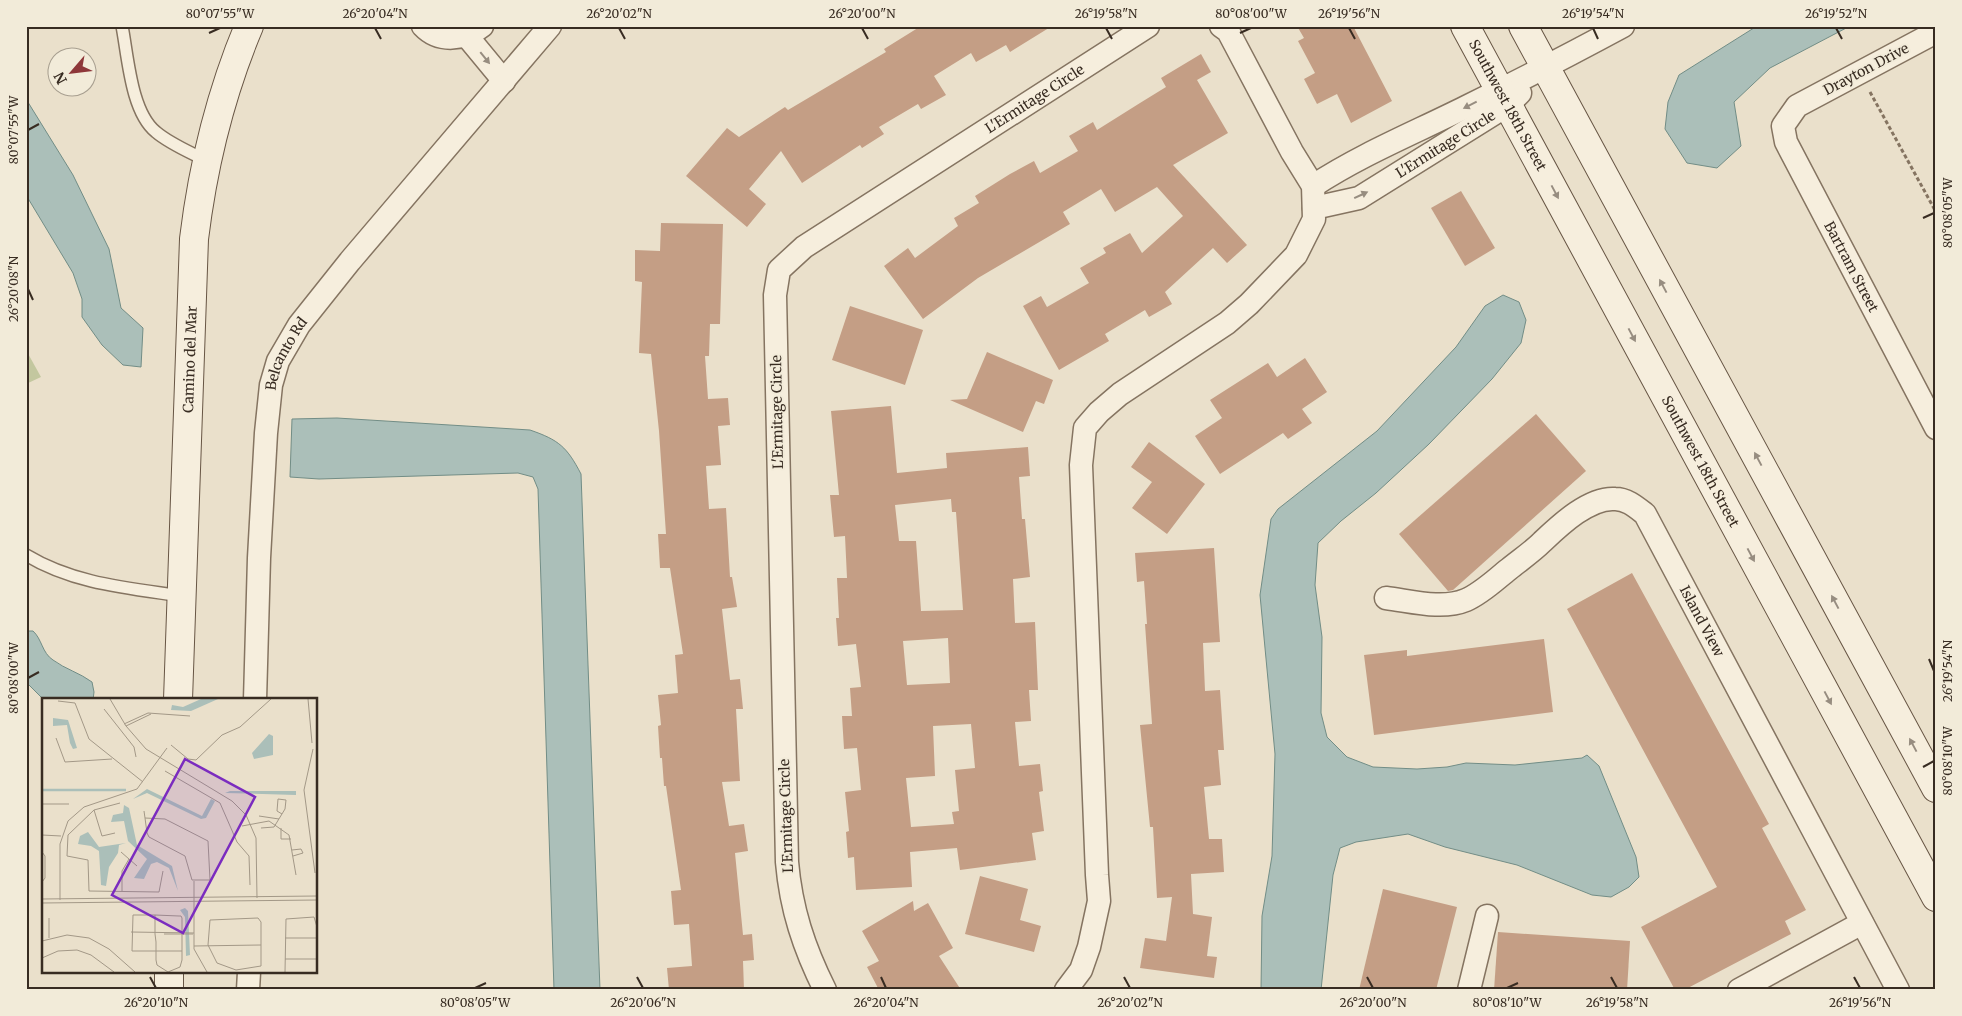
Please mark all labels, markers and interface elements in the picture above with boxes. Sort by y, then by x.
text: 80°07'55"W [186,6,255,21]
text: 26°20'04"N [342,6,408,21]
text: 26°20'02"N [586,6,653,21]
text: 26°20'00"N [829,6,896,21]
text: 26°19'58"N [1075,6,1138,21]
text: 80°08'00"W [1215,6,1288,21]
text: 26°19'56"N [1318,6,1381,21]
text: 26°19'54"N [1562,6,1625,21]
text: 26°19'52"N [1805,6,1868,21]
street label: Southwest 18th Street [1465,36,1551,175]
street label: Drayton Drive [1820,39,1912,99]
north arrow [48,48,98,98]
one-way arrow [479,51,490,64]
street label: L'Ermitage Circle [982,60,1088,137]
text: N [50,69,71,87]
text: 80°07'55"W [6,95,21,164]
one-way arrow [1463,101,1477,109]
street label: L'Ermitage Circle [1392,106,1499,182]
text: 80°08'05"W [1940,177,1955,248]
one-way arrow [1551,185,1559,200]
one-way arrow [1354,191,1368,199]
street label: Bartram Street [1820,218,1883,316]
text: 26°20'08"N [6,255,21,322]
one-way arrow [1659,279,1668,293]
street label: Camino del Mar [179,305,201,413]
street label: Belcanto Rd [261,313,311,391]
one-way arrow [1628,328,1636,343]
street label: L'Ermitage Circle [767,355,787,469]
street label: Southwest 18th Street [1658,393,1744,531]
one-way arrow [1753,453,1762,466]
one-way arrow [1747,548,1755,562]
street label: Island View [1676,582,1728,660]
one-way arrow [1831,595,1839,610]
text: 26°19'54"N [1940,639,1955,702]
text: 80°08'00"W [6,641,21,714]
one-way arrow [1824,691,1833,705]
inset map [42,698,318,974]
text: 80°08'10"W [1940,726,1955,795]
one-way arrow [1908,738,1917,752]
street label: L'Ermitage Circle [775,759,797,873]
text: 26°20'10"N [124,995,189,1010]
text: 80°08'05"W [440,995,511,1010]
text: 26°20'06"N [610,995,677,1010]
text: 26°20'04"N [853,995,919,1010]
text: 26°20'02"N [1097,995,1164,1010]
text: 26°20'00"N [1340,995,1407,1010]
text: 80°08'10"W [1473,995,1542,1010]
text: 26°19'58"N [1586,995,1649,1010]
text: 26°19'56"N [1829,995,1892,1010]

